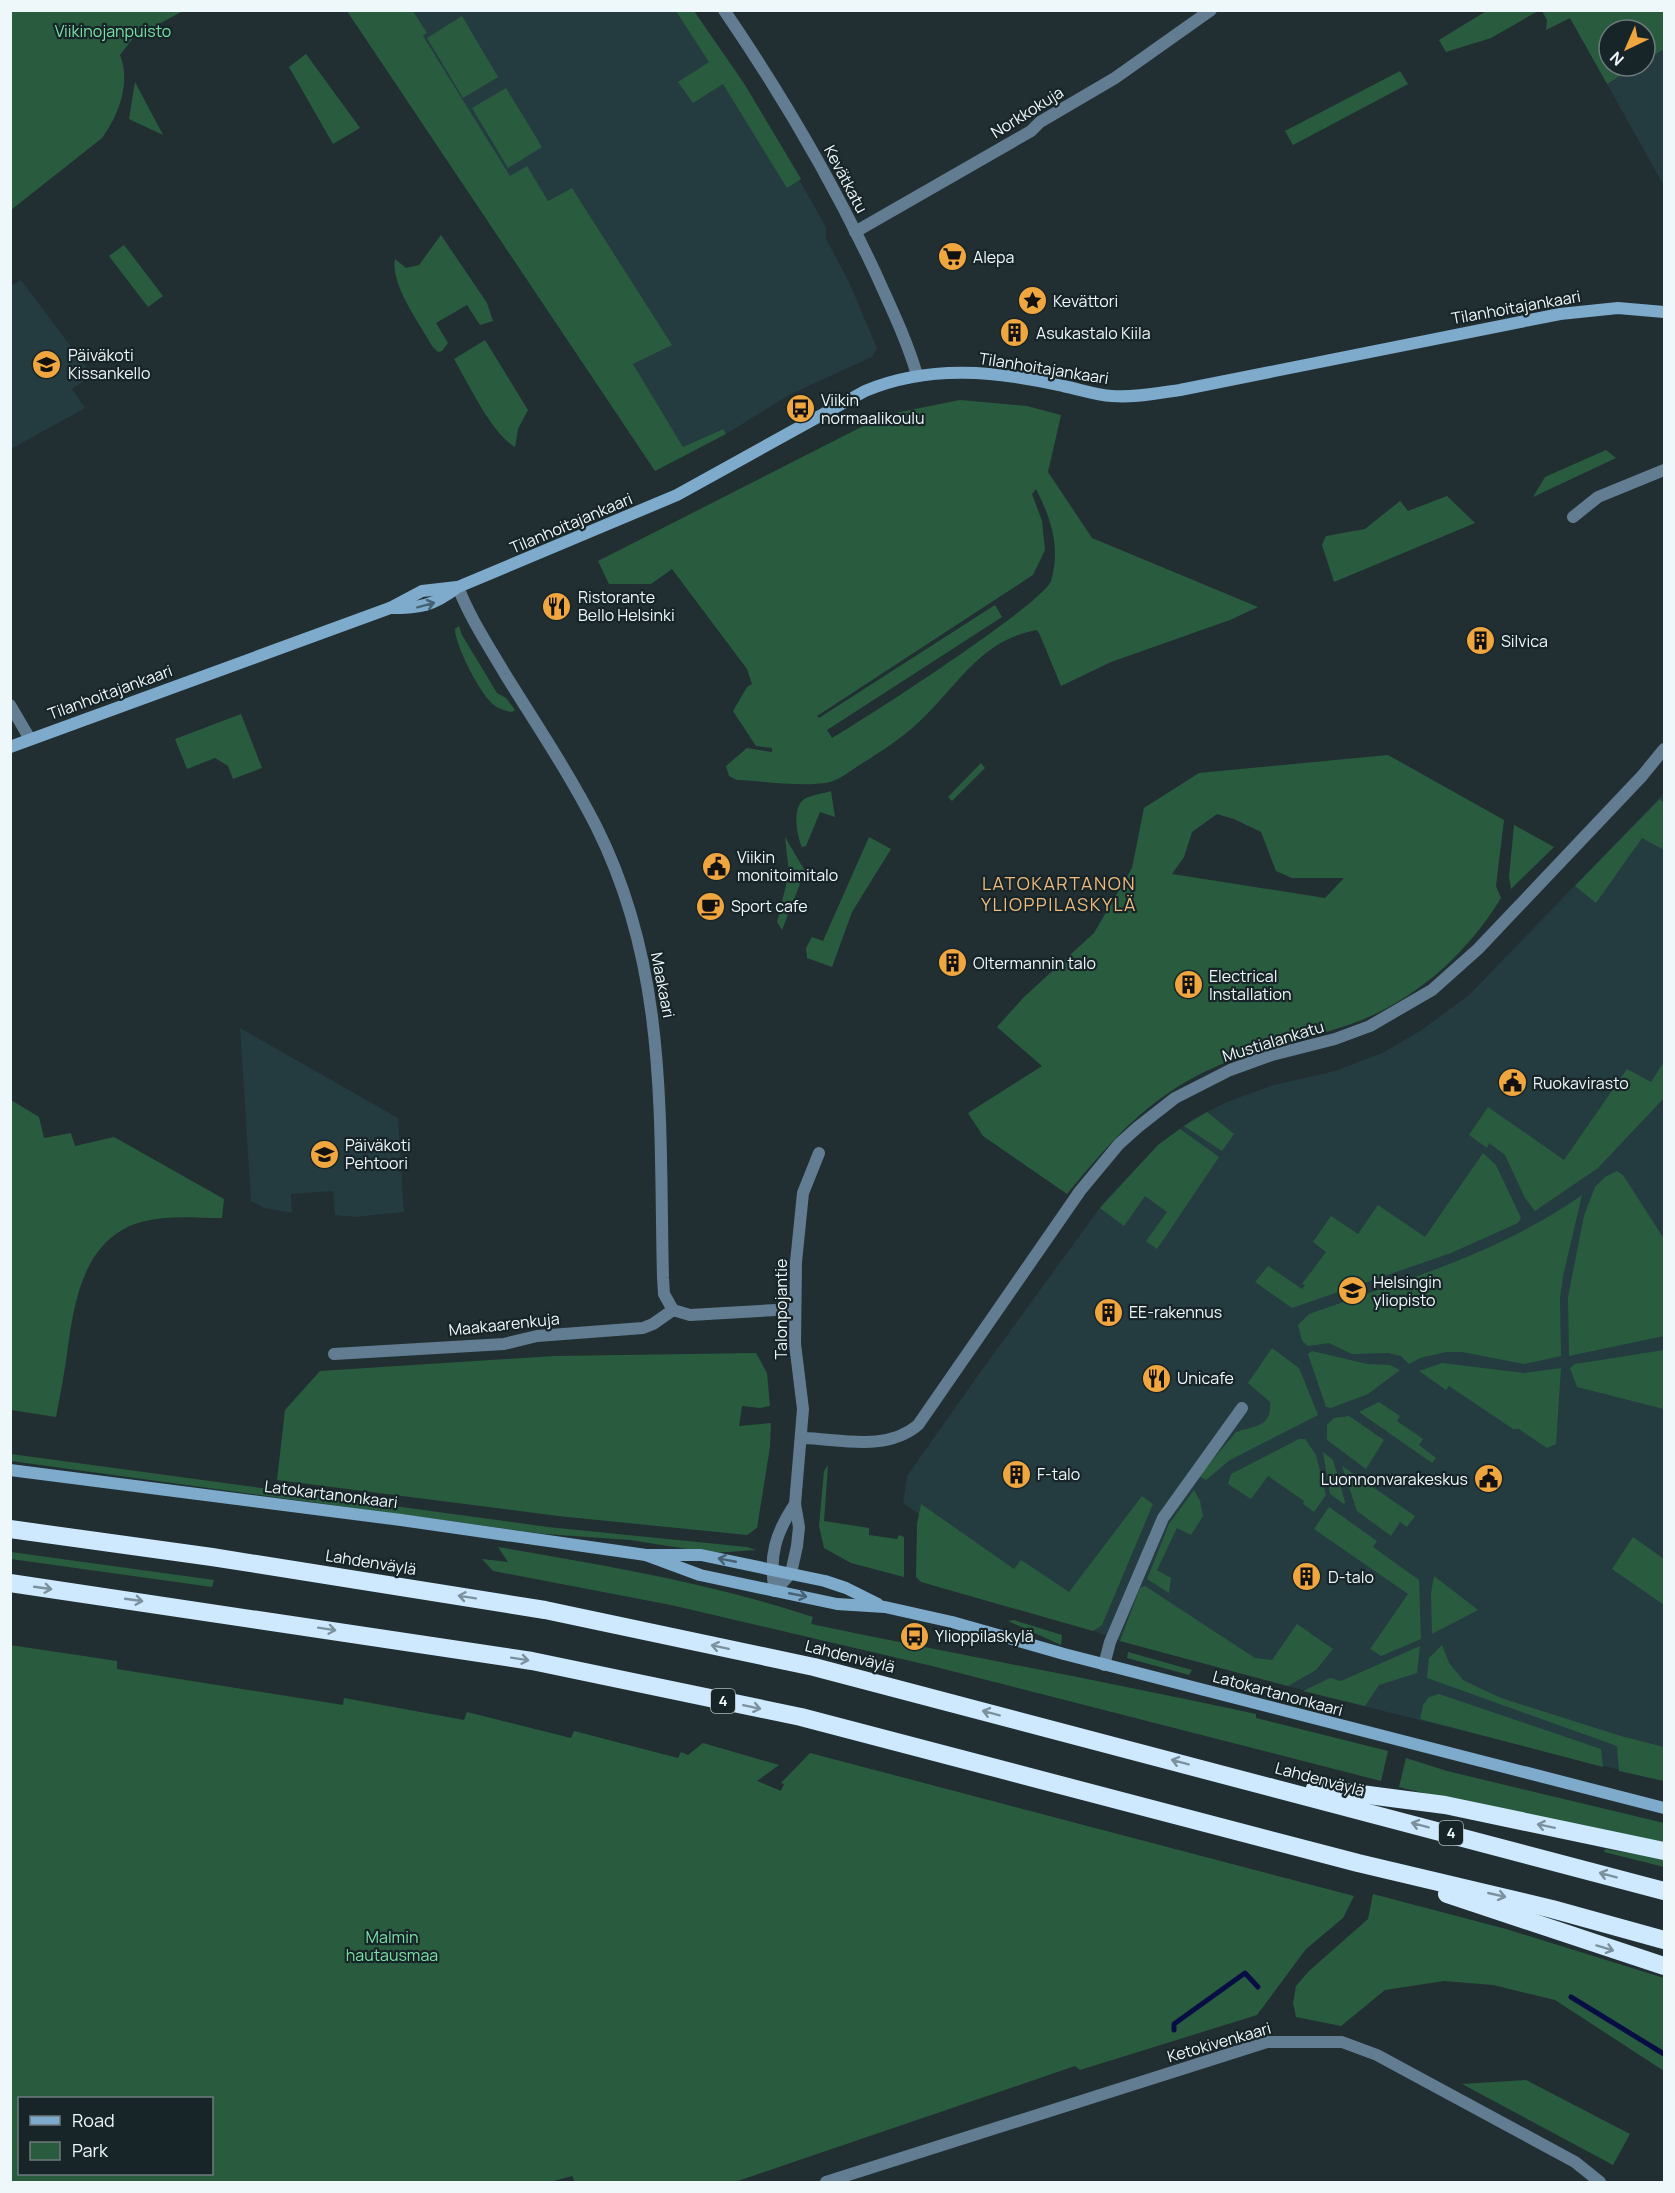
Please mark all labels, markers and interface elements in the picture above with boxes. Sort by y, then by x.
north arrow [1597,18,1657,78]
park label: Viikinojanpuisto [55,20,171,42]
text: N [1605,47,1628,71]
street label: Norkkokuja [987,81,1067,143]
street label: Kevätkatu [819,141,873,217]
supermarket icon: Alepa [936,241,968,273]
place label: Alepa [973,246,1014,268]
place icon: Kevättori [1016,285,1048,317]
street label: Tilanhoitajankaari [1450,285,1582,329]
place label: Kevättori [1053,290,1118,312]
building icon: Asukastalo Kiila [999,317,1031,349]
place label: Asukastalo Kiila [1036,322,1151,344]
place label: Päiväkoti Kissankello [68,344,151,384]
street label: Tilanhoitajankaari [978,347,1110,389]
school or university icon: Päiväkoti Kissankello [31,348,63,380]
place label: Viikin normaalikoulu [821,389,924,429]
bus stop icon: Viikin normaalikoulu [784,393,816,425]
street label: Tilanhoitajankaari [506,487,636,559]
place label: Ristorante Bello Helsinki [578,586,675,626]
restaurant icon: Ristorante Bello Helsinki [541,590,573,622]
one-way arrow [416,599,435,610]
building icon: Silvica [1464,625,1496,657]
place label: Silvica [1501,630,1548,652]
street label: Tilanhoitajankaari [45,659,175,725]
place label: Viikin monitoimitalo [737,846,838,886]
public building icon: Viikin monitoimitalo [700,850,732,882]
district label: LATOKARTANON YLIOPPILASKYLÄ [981,871,1137,916]
cafe icon: Sport cafe [694,890,726,922]
place label: Sport cafe [731,895,808,917]
building icon: Oltermannin talo [936,947,968,979]
street label: Maakaari [646,950,680,1020]
place label: Oltermannin talo [973,952,1096,974]
place label: Electrical Installation [1209,965,1291,1005]
building icon: Electrical Installation [1172,969,1204,1001]
street label: Mustialankatu [1219,1015,1327,1067]
public building icon: Ruokavirasto [1496,1067,1528,1099]
place label: Ruokavirasto [1533,1072,1629,1094]
place label: Päiväkoti Pehtoori [345,1134,411,1174]
school or university icon: Päiväkoti Pehtoori [308,1138,340,1170]
street label: Talonpojantie [770,1259,792,1359]
place label: Helsingin yliopisto [1373,1271,1441,1311]
school or university icon: Helsingin yliopisto [1336,1275,1368,1307]
building icon: EE-rakennus [1092,1296,1124,1328]
place label: EE-rakennus [1129,1301,1222,1323]
street label: Maakaarenkuja [447,1307,561,1341]
restaurant icon: Unicafe [1140,1362,1172,1394]
place label: Unicafe [1177,1367,1234,1389]
building icon: F-talo [1000,1458,1032,1490]
place label: F-talo [1037,1463,1080,1485]
public building icon: Luonnonvarakeskus [1473,1463,1505,1495]
place label: Luonnonvarakeskus [1321,1468,1468,1490]
street label: Latokartanonkaari [263,1475,399,1513]
street label: Lahdenväylä [324,1544,418,1580]
one-way arrow [718,1554,737,1565]
building icon: D-talo [1291,1561,1323,1593]
place label: D-talo [1328,1566,1374,1588]
one-way arrow [33,1582,53,1593]
one-way arrow [788,1590,807,1601]
one-way arrow [457,1592,477,1603]
one-way arrow [124,1595,144,1606]
bus stop icon: Ylioppilaskylä [898,1620,930,1652]
one-way arrow [317,1624,336,1635]
place label: Ylioppilaskylä [935,1625,1034,1647]
street label: Lahdenväylä [803,1634,897,1678]
one-way arrow [711,1640,730,1652]
one-way arrow [509,1653,529,1664]
street label: Latokartanonkaari [1210,1665,1346,1721]
road number: 4 [711,1689,735,1713]
one-way arrow [741,1702,761,1713]
one-way arrow [982,1707,1001,1718]
one-way arrow [1170,1756,1189,1768]
street label: Lahdenväylä [1273,1756,1367,1802]
one-way arrow [1410,1819,1429,1831]
one-way arrow [1536,1820,1556,1831]
road number: 4 [1439,1821,1463,1845]
one-way arrow [1599,1869,1618,1880]
one-way arrow [1487,1890,1506,1902]
park label: Malmin hautausmaa [346,1926,438,1966]
one-way arrow [1595,1943,1614,1954]
street label: Ketokivenkaari [1165,2017,1273,2067]
legend [18,2097,213,2175]
text: Road [72,2108,115,2132]
text: Park [72,2138,109,2162]

